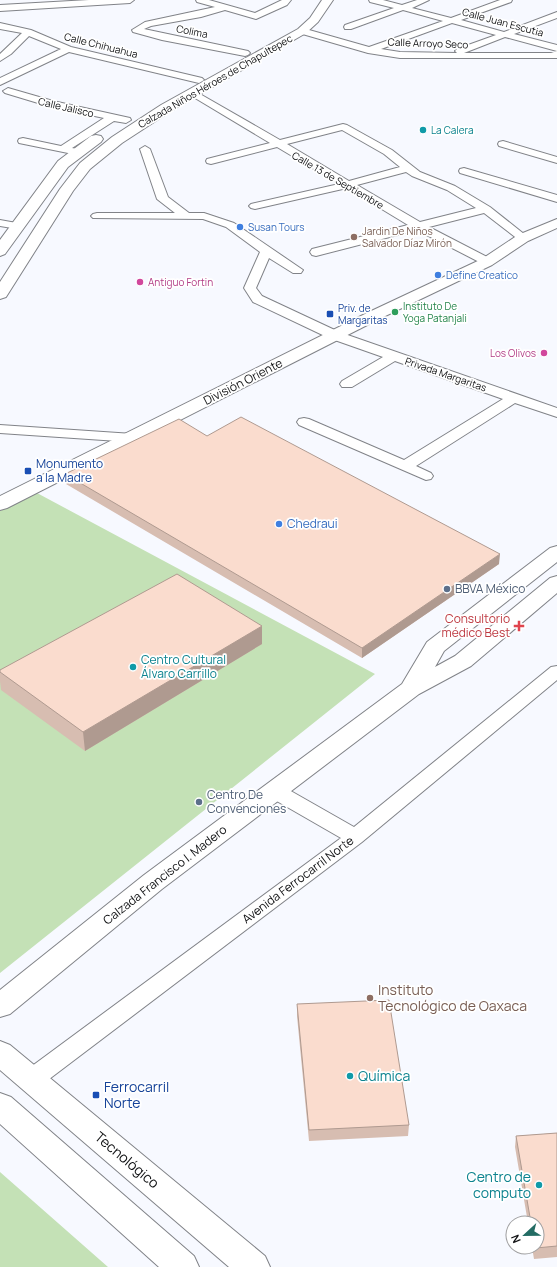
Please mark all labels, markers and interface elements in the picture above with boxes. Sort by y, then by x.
street label: Calle Juan Escutia [461,4,545,40]
street label: Colima [175,21,209,41]
street label: Calle Chihuahua [63,29,139,61]
street label: Calzada Niños Héroes de Chapultepec [135,31,295,131]
street label: Calle Arroyo Seco [387,35,469,51]
street label: Calle Jalisco [37,94,95,120]
place label: La Calera [431,123,474,137]
marker: La Calera [418,125,428,135]
street label: Calle 13 de Septiembre [289,148,387,212]
place label: Susan Tours [248,220,305,234]
marker: Susan Tours [235,222,245,232]
place label: Jardin De Niños Salvador Díaz Mirón [362,224,452,250]
marker: Jardin De Niños Salvador Díaz Mirón [349,232,359,242]
place label: Define Creatico [446,268,518,282]
marker: Define Creatico [433,270,443,280]
place label: Antiguo Fortin [148,275,213,289]
marker: Antiguo Fortin [135,277,145,287]
place label: Instituto De Yoga Patanjali [403,299,467,325]
place label: Priv. de Margaritas [338,301,388,327]
marker: Instituto De Yoga Patanjali [390,307,400,317]
marker: Priv. de Margaritas [325,309,335,319]
place label: Los Olivos [490,346,536,360]
marker: Los Olivos [539,348,549,358]
street label: Privada Margaritas [403,353,489,395]
street label: División Oriente [200,354,285,409]
place label: Monumento a la Madre [36,455,103,486]
marker: Monumento a la Madre [23,466,33,476]
place label: Chedraui [287,515,338,532]
marker: Chedraui [274,519,284,529]
place label: BBVA México [455,580,525,597]
marker: BBVA México [442,584,452,594]
place label: Consultorio médico Best [441,610,510,641]
marker: Consultorio médico Best [513,620,525,632]
place label: Centro Cultural Álvaro Carrillo [141,651,226,682]
marker: Centro Cultural Álvaro Carrillo [128,662,138,672]
place label: Centro De Convenciones [207,786,286,817]
marker: Centro De Convenciones [194,797,204,807]
street label: Calzada Francisco I. Madero [99,821,230,928]
street label: Avenida Ferrocarril Norte [238,832,357,927]
place label: Instituto Tecnológico de Oaxaca [378,980,527,1015]
marker: Instituto Tecnológico de Oaxaca [365,993,375,1003]
place label: Química [358,1066,410,1085]
marker: Química [345,1071,355,1081]
place label: Ferrocarril Norte [104,1077,169,1112]
marker: Ferrocarril Norte [91,1090,101,1100]
street label: Tecnológico [91,1127,164,1192]
place label: Centro de computo [467,1167,531,1202]
marker: Centro de computo [534,1180,544,1190]
north arrow [505,1215,545,1255]
text: N [507,1232,524,1245]

